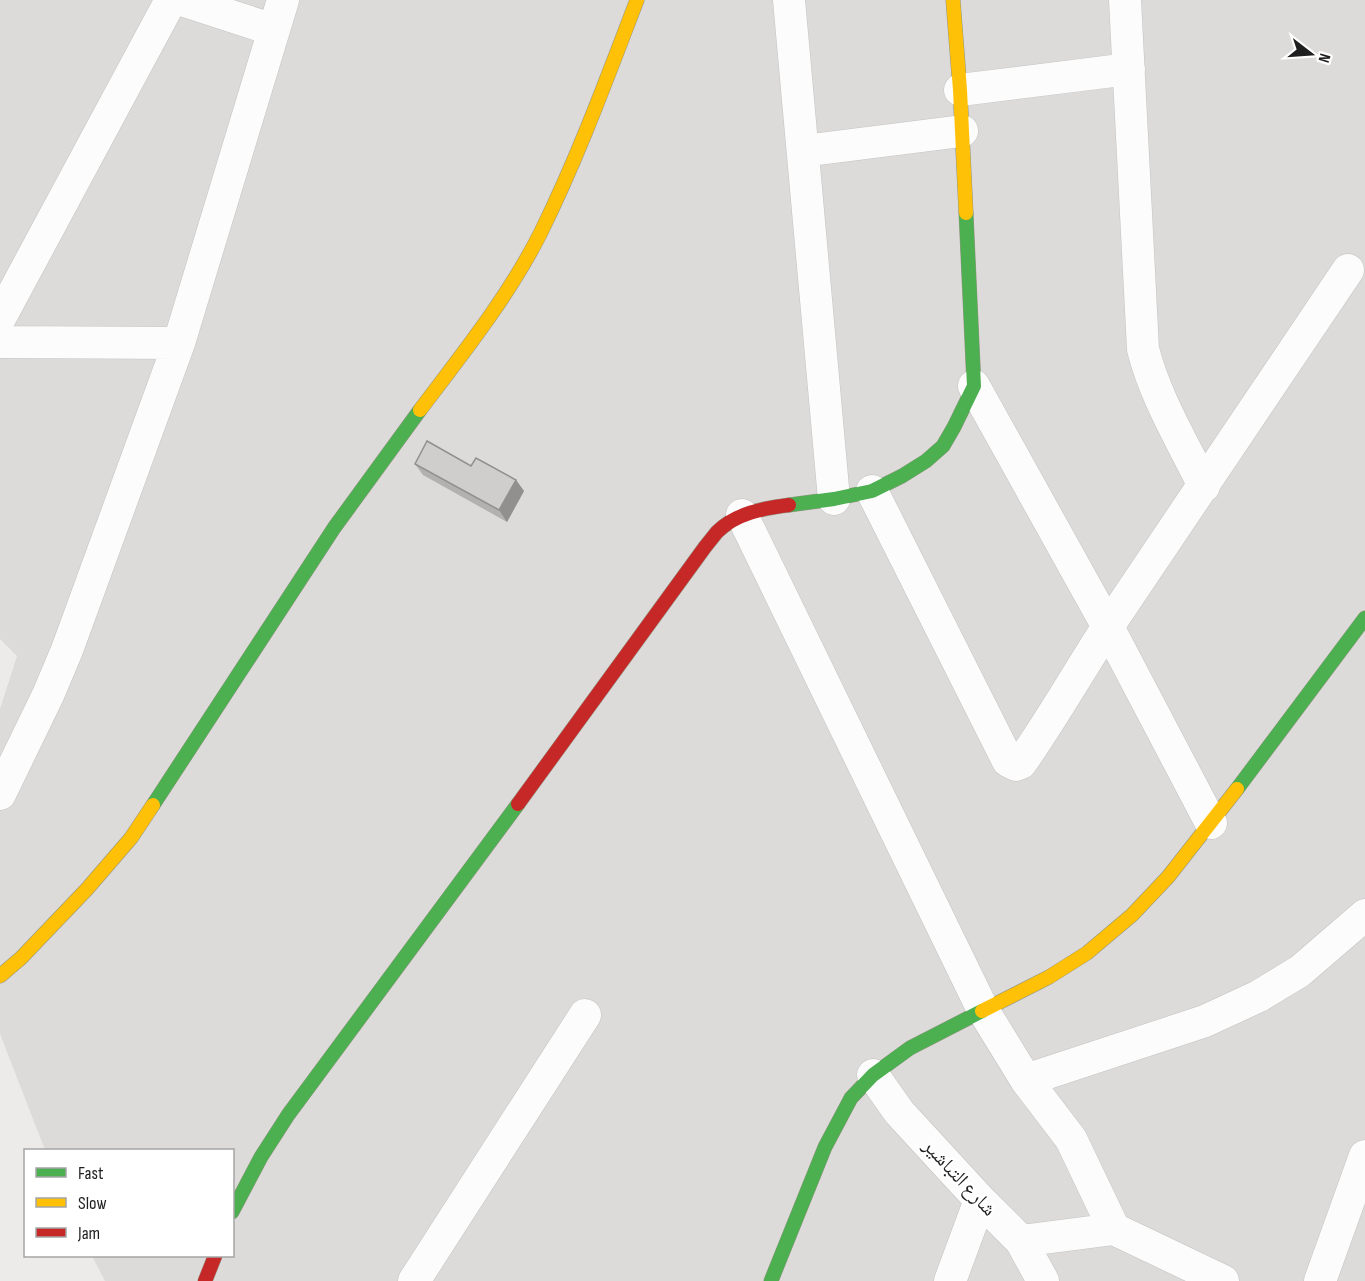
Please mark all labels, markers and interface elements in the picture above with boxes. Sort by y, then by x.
north arrow [1281,24,1341,84]
text: N [1314,51,1334,65]
street label: شارع التباشير [917,1133,1001,1221]
legend [24,1149,234,1257]
text: Fast [78,1163,104,1184]
text: Slow [78,1193,107,1214]
text: Jam [77,1223,100,1244]

